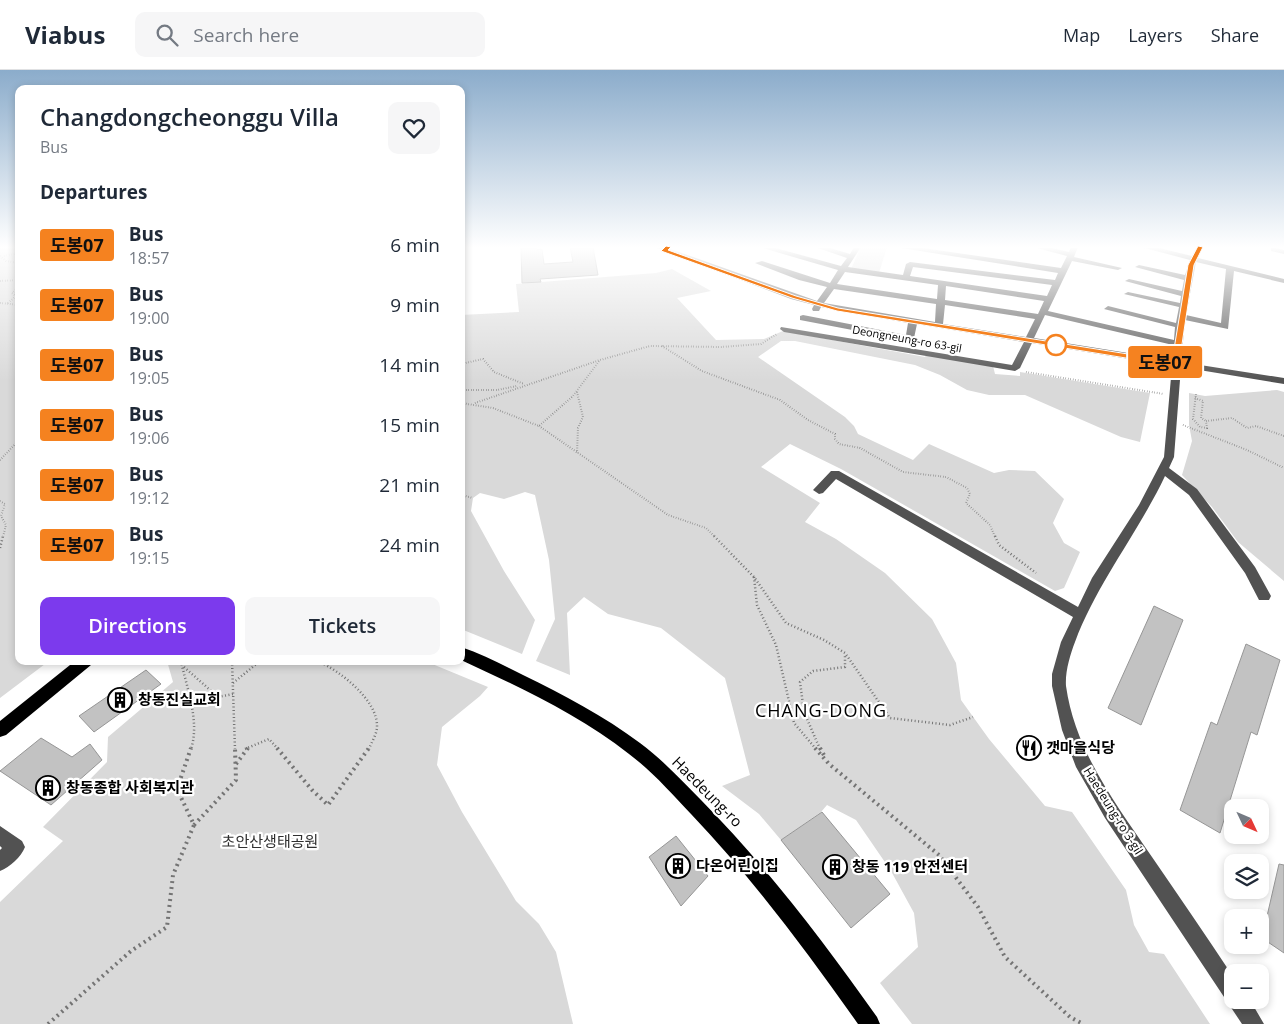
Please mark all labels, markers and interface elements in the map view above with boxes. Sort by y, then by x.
search box [135,12,485,57]
text: Viabus [25,18,105,51]
icon: search [153,21,181,49]
text: Search here [193,22,299,48]
text: Map [1063,23,1100,47]
text: Layers [1128,23,1183,47]
text: Share [1211,23,1259,47]
text: Changdongcheonggu Villa [40,100,339,133]
button: heart [388,102,440,154]
text: Bus [40,136,68,158]
text: Departures [40,179,147,205]
text: Bus [129,221,163,247]
text: 6 min [390,232,440,258]
text: 도봉07 [50,233,104,257]
text: 18:57 [129,247,170,269]
text: Bus [129,281,163,307]
text: 9 min [390,292,440,318]
text: 도봉07 [50,293,104,317]
text: 19:00 [129,307,170,329]
street label: Deongneung-ro 63-gil [851,321,963,356]
unlabelled marker [1045,334,1067,356]
text: Bus [129,341,163,367]
line badge: 도봉07 [1130,346,1200,378]
text: 도봉07 [1138,350,1192,374]
text: 14 min [379,352,440,378]
text: 도봉07 [50,353,104,377]
text: 19:05 [129,367,170,389]
text: Bus [129,401,163,427]
text: 15 min [379,412,440,438]
text: 도봉07 [50,413,104,437]
text: 19:06 [129,427,170,449]
text: Bus [129,461,163,487]
text: 21 min [379,472,440,498]
text: 도봉07 [50,473,104,497]
text: 19:12 [129,487,170,509]
text: Bus [129,521,163,547]
text: 24 min [379,532,440,558]
text: 도봉07 [50,533,104,557]
text: 19:15 [129,547,170,569]
button: Directions [40,597,235,655]
button: Tickets [245,597,440,655]
building icon: 창동진실교회 [107,687,133,713]
place label: 창동진실교회 [138,689,221,709]
district label: CHANG-DONG [755,698,887,722]
restaurant icon: 갯마을식당 [1016,735,1042,761]
place label: 갯마을식당 [1046,737,1115,757]
street label: Haedeung-ro [668,752,747,831]
street label: Haedeung-ro 3-gil [1080,764,1147,858]
building icon: 창동종합 사회복지관 [35,775,61,801]
place label: 창동종합 사회복지관 [66,777,194,797]
north arrow [1224,799,1269,844]
map controls [1224,799,1269,1009]
park label: 초안산생태공원 [222,831,318,851]
building icon: 다온어린이집 [665,853,691,879]
building icon: 창동 119 안전센터 [822,854,848,880]
button: layers [1224,854,1269,899]
place label: 다온어린이집 [696,855,779,875]
place label: 창동 119 안전센터 [852,856,968,876]
button: + [1224,909,1269,954]
button: − [1224,964,1269,1009]

